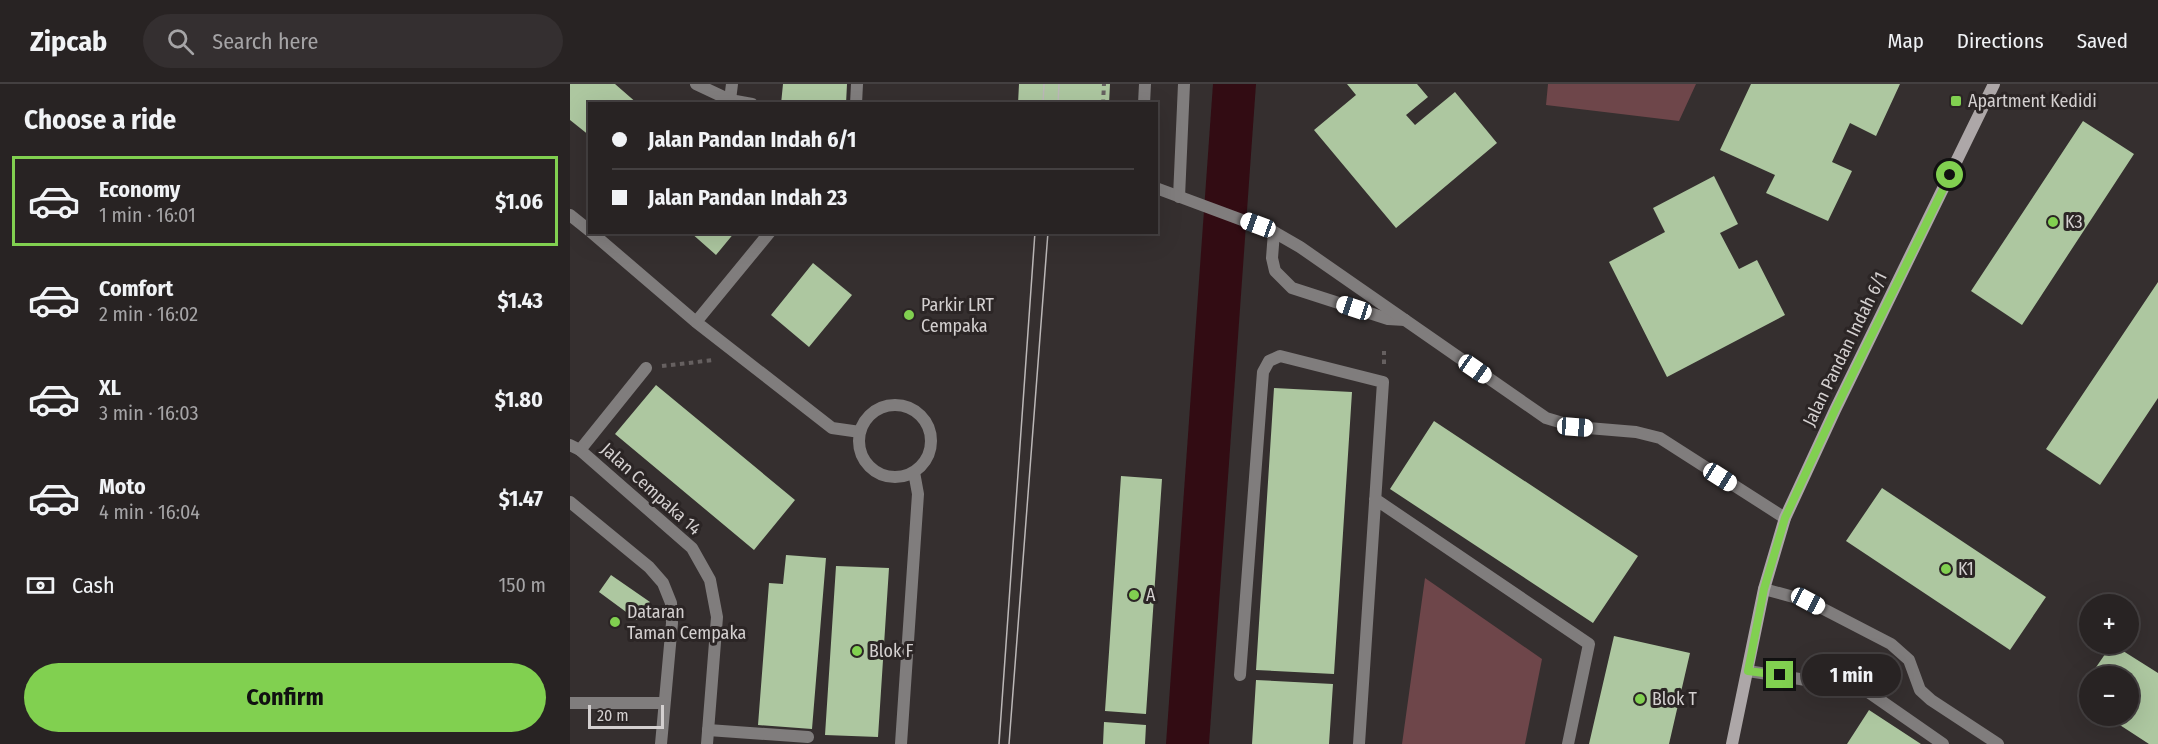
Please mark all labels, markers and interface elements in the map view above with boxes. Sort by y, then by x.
search box [143,14,563,68]
text: Zipcab [30,25,107,58]
icon: search [164,25,197,58]
text: Search here [212,28,318,55]
text: Map [1887,28,1924,54]
text: Directions [1957,28,2044,54]
text: Saved [2077,28,2128,54]
place label: Apartment Kedidi [1968,90,2097,112]
marker: Apartment Kedidi [1949,94,1963,108]
text: Choose a ride [24,104,176,136]
text: Jalan Pandan Indah 6/1 [648,126,856,153]
route start [1936,161,1963,188]
icon: car [27,174,81,228]
text: Economy [99,176,180,203]
text: Jalan Pandan Indah 23 [648,184,848,211]
text: $1.06 [495,188,543,215]
text: 1 min · 16:01 [99,203,196,227]
car [1238,210,1278,240]
place label: K3 [2065,211,2083,233]
marker: K3 [2046,215,2060,229]
street label: Jalan Pandan Indah 6/1 [1798,268,1892,430]
icon: car [27,273,81,327]
text: Comfort [99,275,173,302]
text: $1.43 [498,287,543,314]
place label: Parkir LRT Cempaka [921,294,994,337]
car [1334,294,1374,322]
text: 2 min · 16:02 [99,302,198,326]
marker: Parkir LRT Cempaka [902,308,916,322]
car [1455,351,1495,387]
icon: car [27,372,81,426]
text: XL [99,374,121,401]
text: $1.80 [495,386,543,413]
text: 3 min · 16:03 [99,401,199,425]
car [1556,417,1594,437]
street label: Jalan Cempaka 14 [596,438,706,540]
car [1700,460,1740,494]
icon: car [27,471,81,525]
text: Moto [99,473,146,500]
text: $1.47 [499,485,543,512]
text: 4 min · 16:04 [99,500,200,524]
place label: K1 [1958,558,1974,580]
marker: K1 [1939,562,1953,576]
icon: cash [24,569,57,602]
text: Cash [72,572,115,599]
text: 150 m [499,573,546,597]
place label: A [1146,584,1156,606]
car [1788,585,1828,617]
marker: A [1127,588,1141,602]
map controls [2079,594,2139,726]
button: + [2079,594,2139,654]
place label: Dataran Taman Cempaka [627,601,747,644]
marker: Dataran Taman Cempaka [608,615,622,629]
place label: Blok F [869,640,914,662]
marker: Blok F [850,644,864,658]
callout: 1 min [1801,654,1900,696]
route end [1766,661,1793,688]
button: Confirm [24,663,546,732]
text: 1 min [1830,663,1873,687]
button: − [2079,666,2139,726]
place label: Blok T [1652,688,1698,710]
marker: Blok T [1633,692,1647,706]
scale bar [588,702,664,730]
text: 20 m [597,706,628,725]

